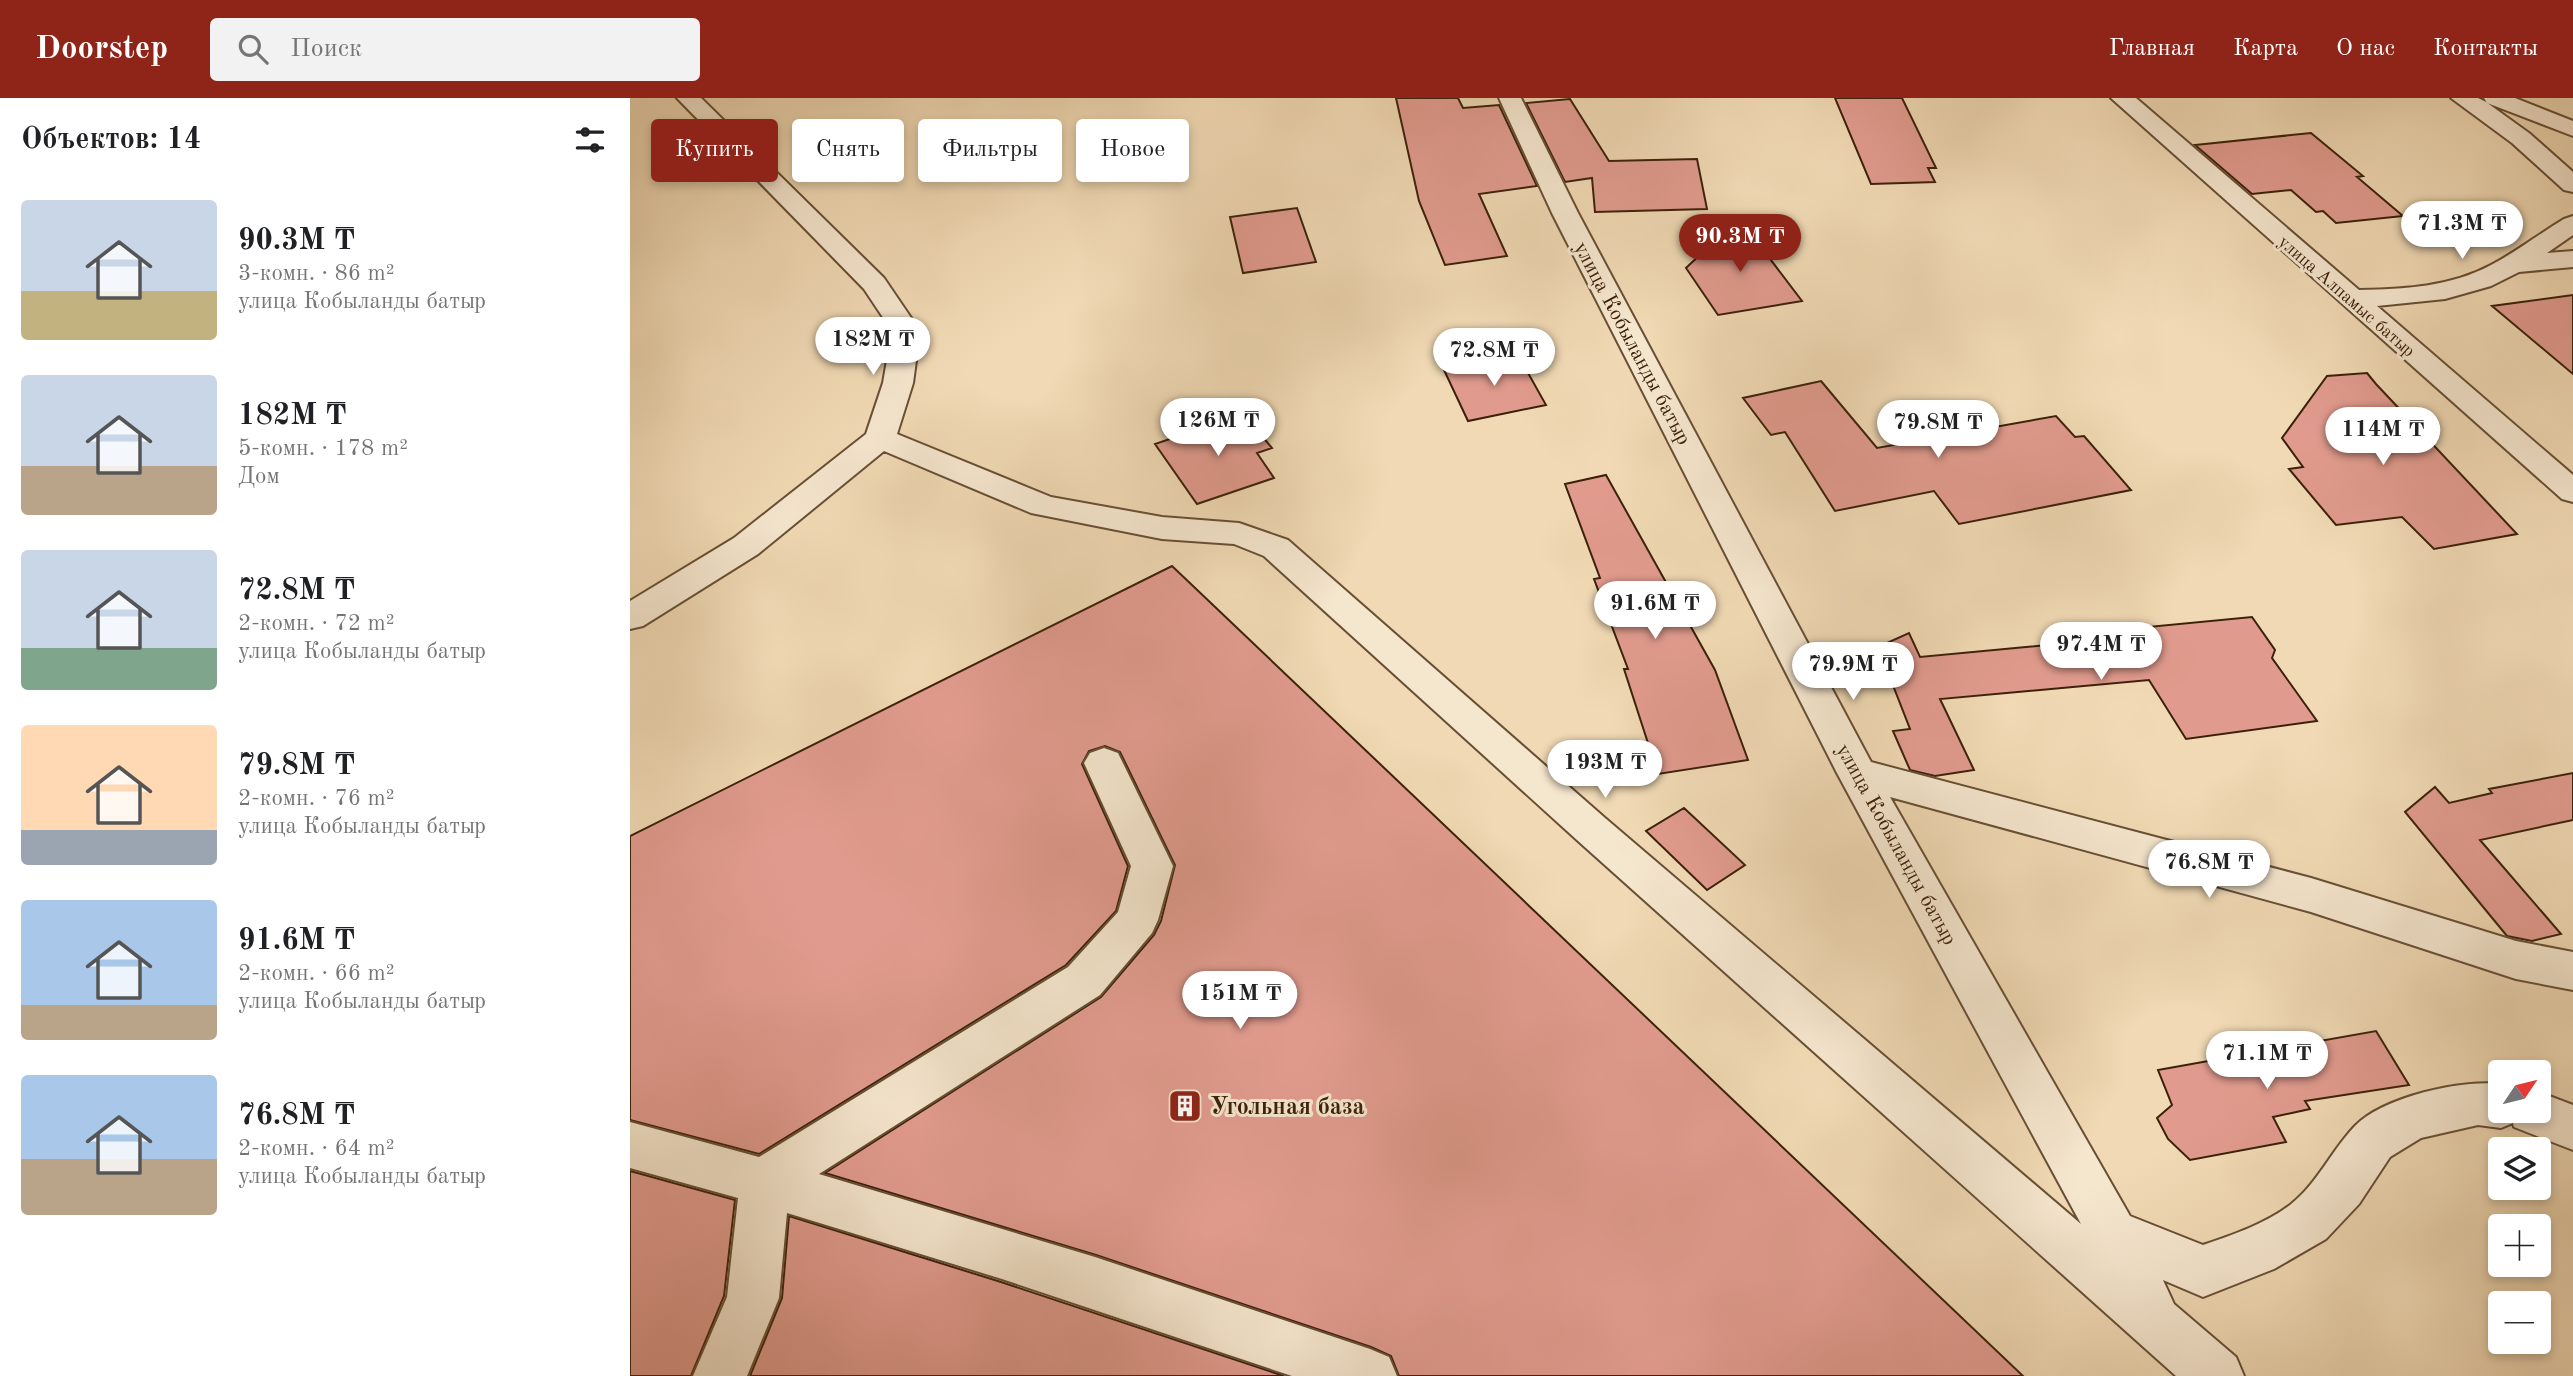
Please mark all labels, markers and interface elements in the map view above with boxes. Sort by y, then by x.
search box [210,18,700,81]
icon: search [234,30,272,68]
text: Doorstep [35,33,168,66]
text: Поиск [290,36,362,62]
text: Главная [2109,37,2195,61]
text: Карта [2233,37,2298,61]
text: О нас [2336,37,2395,61]
text: Контакты [2433,37,2538,61]
chip: Купить [651,119,778,182]
chip: Снять [792,119,904,182]
chip: Фильтры [918,119,1062,182]
chip: Новое [1076,119,1189,182]
icon: filters [571,121,609,159]
text: Объектов: 14 [21,125,201,155]
pin: 71.3M ₸ [2397,202,2527,261]
text: 71.3M ₸ [2417,212,2507,235]
pin: 90.3M ₸ [1675,214,1805,274]
text: 90.3M ₸ [1695,225,1785,248]
text: 90.3M ₸ [238,226,355,256]
icon: home [77,228,161,312]
street label: улица Алпамыс батыр [2275,233,2418,361]
street label: улица Кобыланды батыр [1569,239,1694,449]
text: 3-комн. · 86 m² [238,262,395,285]
text: улица Кобыланды батыр [238,290,486,313]
pin: 182M ₸ [816,317,930,377]
text: 182M ₸ [831,328,915,351]
pin: 72.8M ₸ [1429,328,1559,388]
text: 72.8M ₸ [1449,339,1539,362]
pin: 126M ₸ [1161,398,1275,458]
pin: 79.8M ₸ [1873,400,2003,460]
text: 182M ₸ [238,401,347,431]
icon: home [77,403,161,487]
pin: 114M ₸ [2326,408,2440,467]
text: 126M ₸ [1176,409,1260,432]
text: 79.8M ₸ [1893,411,1983,434]
text: 114M ₸ [2341,418,2425,441]
text: 5-комн. · 178 m² [238,437,408,460]
text: Дом [238,465,280,488]
text: 72.8M ₸ [238,576,355,606]
icon: home [77,578,161,662]
pin: 91.6M ₸ [1590,582,1720,641]
text: 91.6M ₸ [1610,592,1700,615]
text: 2-комн. · 72 m² [238,612,395,635]
pin: 97.4M ₸ [2036,622,2166,682]
text: 97.4M ₸ [2056,633,2146,656]
text: улица Кобыланды батыр [238,640,486,663]
pin: 79.9M ₸ [1788,642,1918,702]
text: 79.9M ₸ [1808,653,1898,676]
pin: 193M ₸ [1548,740,1662,800]
street label: улица Кобыланды батыр [1832,741,1960,949]
text: 79.8M ₸ [238,751,355,781]
text: 193M ₸ [1563,751,1647,774]
icon: home [77,753,161,837]
text: 2-комн. · 76 m² [238,787,395,810]
text: улица Кобыланды батыр [238,815,486,838]
pin: 76.8M ₸ [2144,840,2274,900]
text: 76.8M ₸ [2164,851,2254,874]
text: 91.6M ₸ [238,926,355,956]
icon: home [77,928,161,1012]
text: 2-комн. · 66 m² [238,962,395,985]
pin: 151M ₸ [1183,972,1297,1031]
text: 151M ₸ [1198,982,1282,1005]
text: улица Кобыланды батыр [238,990,486,1013]
pin: 71.1M ₸ [2202,1032,2332,1091]
text: 71.1M ₸ [2222,1042,2312,1065]
north arrow [2488,1060,2552,1124]
map controls [2488,1060,2551,1354]
building icon: Угольная база [1166,1087,1204,1125]
place label: Угольная база [1210,1096,1365,1120]
text: 76.8M ₸ [238,1101,355,1131]
icon: home [77,1103,161,1187]
text: 2-комн. · 64 m² [238,1137,395,1160]
button: layers [2488,1137,2551,1200]
text: улица Кобыланды батыр [238,1165,486,1188]
button: + [2488,1214,2551,1277]
button: − [2488,1291,2551,1354]

